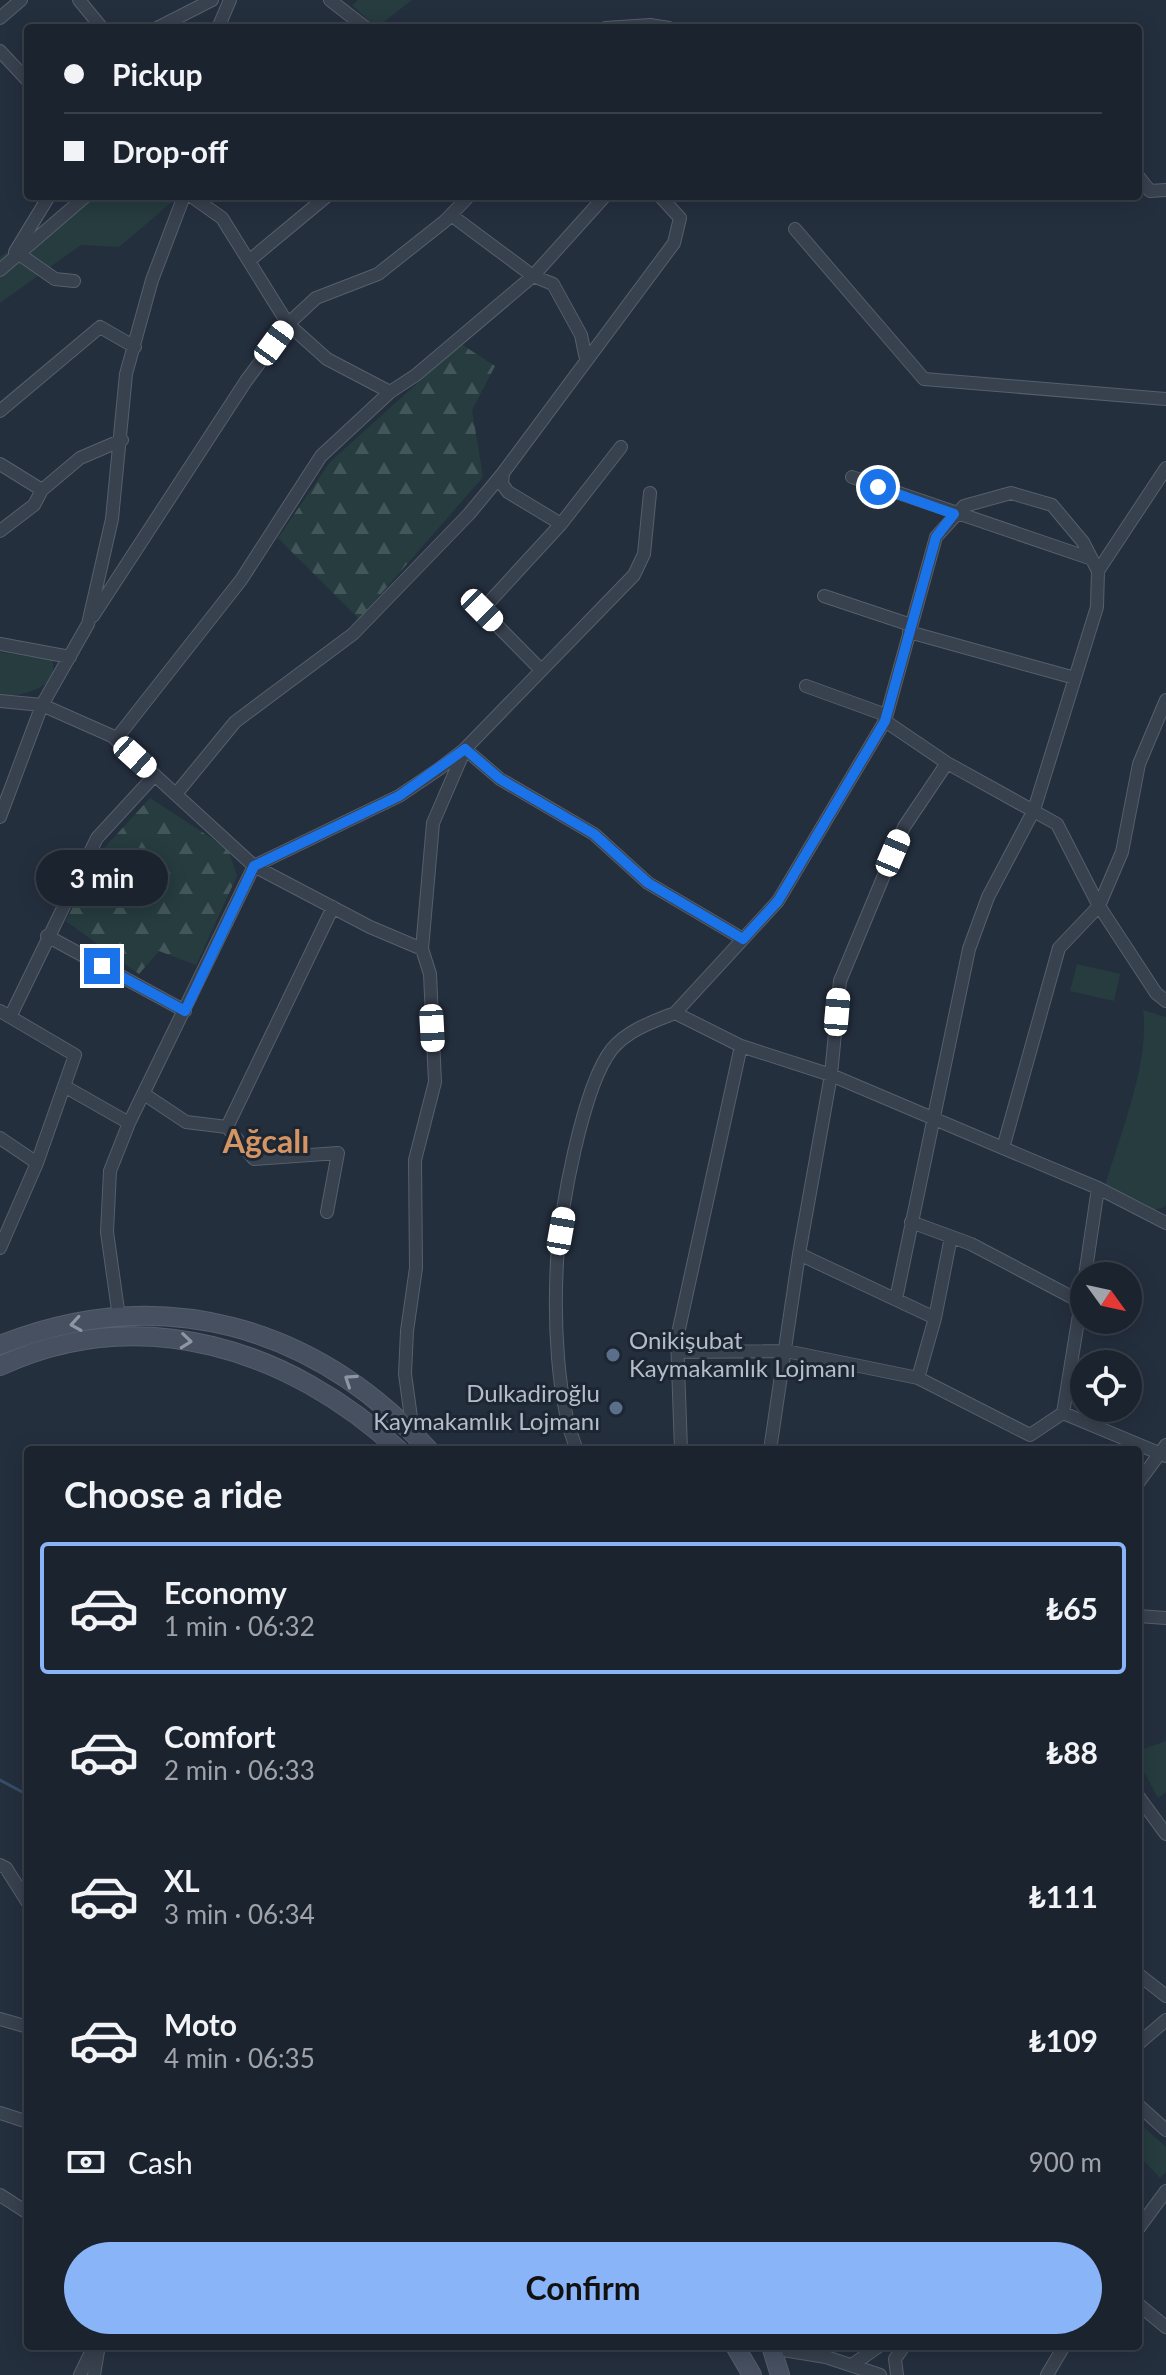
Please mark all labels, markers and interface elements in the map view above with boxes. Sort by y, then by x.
text: Pickup [112,56,203,92]
text: Drop-off [112,133,228,169]
car [250,317,298,369]
route start [860,469,896,505]
car [457,585,507,635]
car [109,732,161,782]
car [873,826,913,880]
callout: 3 min [36,850,168,906]
text: 3 min [70,862,134,894]
route end [84,948,120,984]
car [823,987,851,1037]
car [419,1003,445,1053]
district label: Ağcalı [222,1121,309,1160]
car [545,1205,577,1257]
north arrow [1070,1262,1142,1334]
map controls [1070,1262,1142,1422]
one-way arrow [69,1315,83,1332]
place label: Onikişubat Kaymakamlık Lojmanı [629,1325,856,1382]
one-way arrow [180,1332,193,1349]
marker: Onikişubat Kaymakamlık Lojmanı [604,1346,622,1364]
button: locate [1070,1350,1142,1422]
one-way arrow [344,1375,358,1390]
place label: Dulkadiroğlu Kaymakamlık Lojmanı [373,1378,600,1435]
marker: Dulkadiroğlu Kaymakamlık Lojmanı [607,1399,625,1417]
text: Choose a ride [64,1472,283,1516]
icon: car [68,1572,140,1644]
text: Economy [164,1574,287,1610]
text: ₺65 [1046,1590,1098,1626]
text: 1 min · 06:32 [164,1610,315,1642]
icon: car [68,1716,140,1788]
text: Comfort [164,1718,276,1754]
text: ₺88 [1046,1734,1098,1770]
text: 2 min · 06:33 [164,1754,315,1786]
icon: car [68,1860,140,1932]
text: XL [164,1862,200,1898]
text: ₺111 [1028,1878,1098,1914]
text: 3 min · 06:34 [164,1898,315,1930]
icon: car [68,2004,140,2076]
text: Moto [164,2006,237,2042]
text: ₺109 [1028,2022,1098,2058]
text: 4 min · 06:35 [164,2042,315,2074]
icon: cash [64,2140,108,2184]
text: Cash [128,2144,193,2180]
text: 900 m [1029,2146,1102,2178]
button: Confirm [64,2242,1102,2334]

